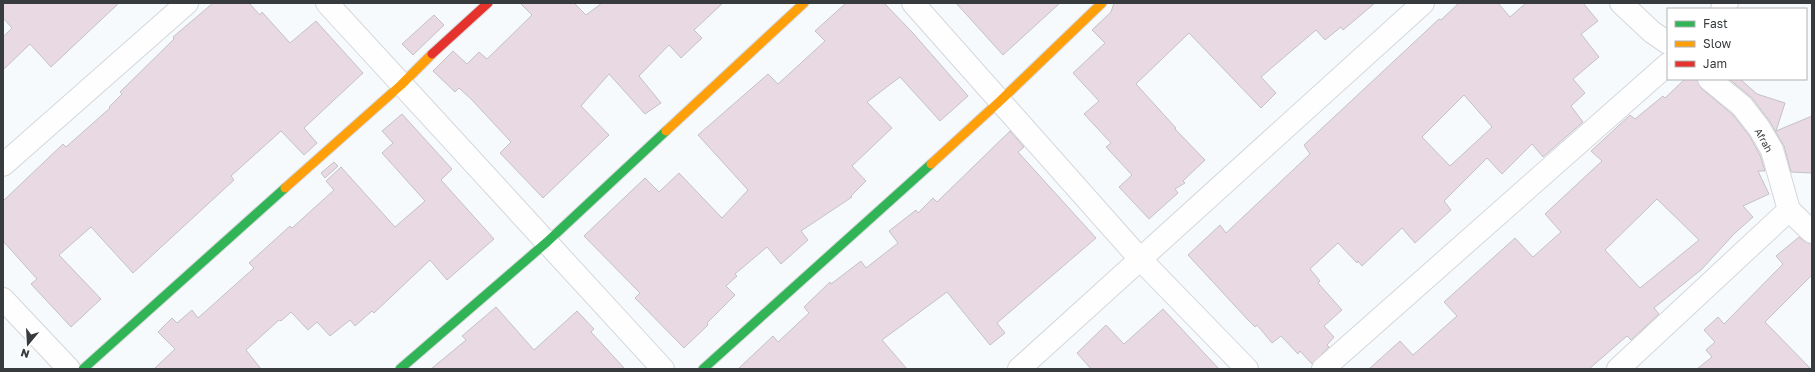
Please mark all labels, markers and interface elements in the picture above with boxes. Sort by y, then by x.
legend [1667,8,1807,80]
text: Fast [1703,16,1728,31]
text: Slow [1703,36,1731,51]
text: Jam [1703,56,1727,71]
street label: Afrah [1753,126,1775,154]
north arrow [8,324,48,364]
text: N [19,347,31,361]

